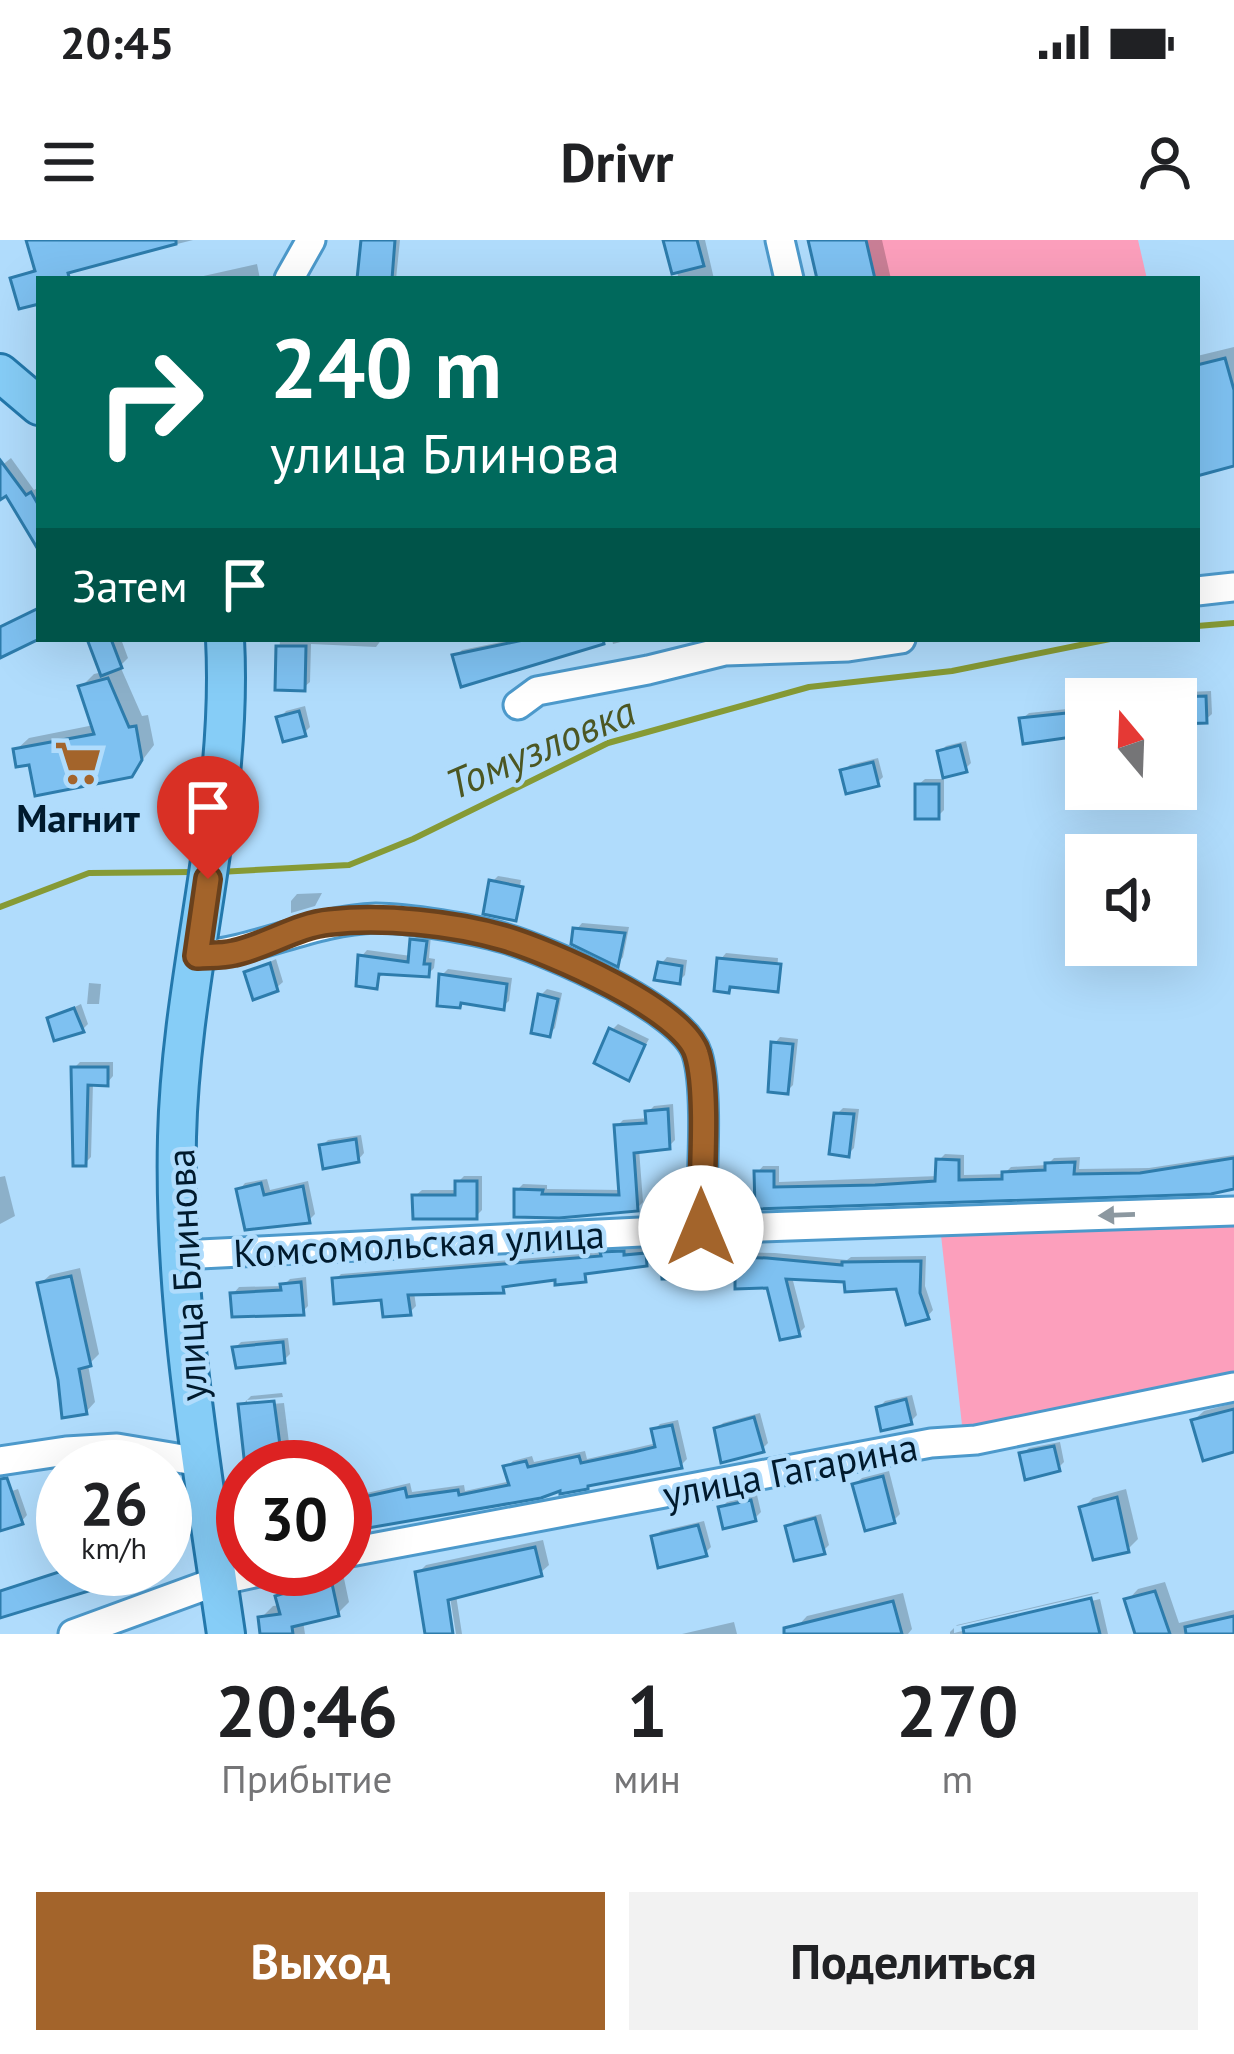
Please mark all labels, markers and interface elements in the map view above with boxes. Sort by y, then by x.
text: 20:45 [60,13,174,71]
text: Drivr [560,127,674,197]
icon: menu [36,129,102,195]
icon: person [1132,129,1198,195]
text: 240 m [270,312,502,421]
icon: right [72,324,228,480]
text: улица Блинова [270,418,620,488]
icon: arrive [212,552,278,618]
text: Затем [72,556,188,614]
north arrow [1065,678,1197,810]
map controls [1065,678,1197,966]
water label: Томузловка [437,682,643,811]
supermarket icon: Магнит [53,738,103,788]
pin [157,756,259,879]
icon: arrive [175,774,241,840]
place label: Магнит [16,792,141,843]
button: sound [1065,834,1197,966]
street label: улица Блинова [154,1147,218,1403]
position arrow [638,1165,764,1291]
one-way arrow [1097,1206,1135,1225]
street label: Комсомольская улица [232,1208,606,1278]
street label: улица Гагарина [658,1420,922,1520]
speed limit sign: 30 [216,1440,372,1596]
text: 26 [80,1464,148,1542]
text: km/h [81,1528,147,1567]
text: 20:46 [215,1664,398,1757]
text: 1 [627,1664,668,1757]
text: 270 [896,1664,1019,1757]
text: Прибытие [221,1753,392,1804]
text: мин [613,1753,681,1804]
text: m [942,1753,973,1804]
button: Выход [36,1892,605,2030]
button: Поделиться [629,1892,1198,2030]

